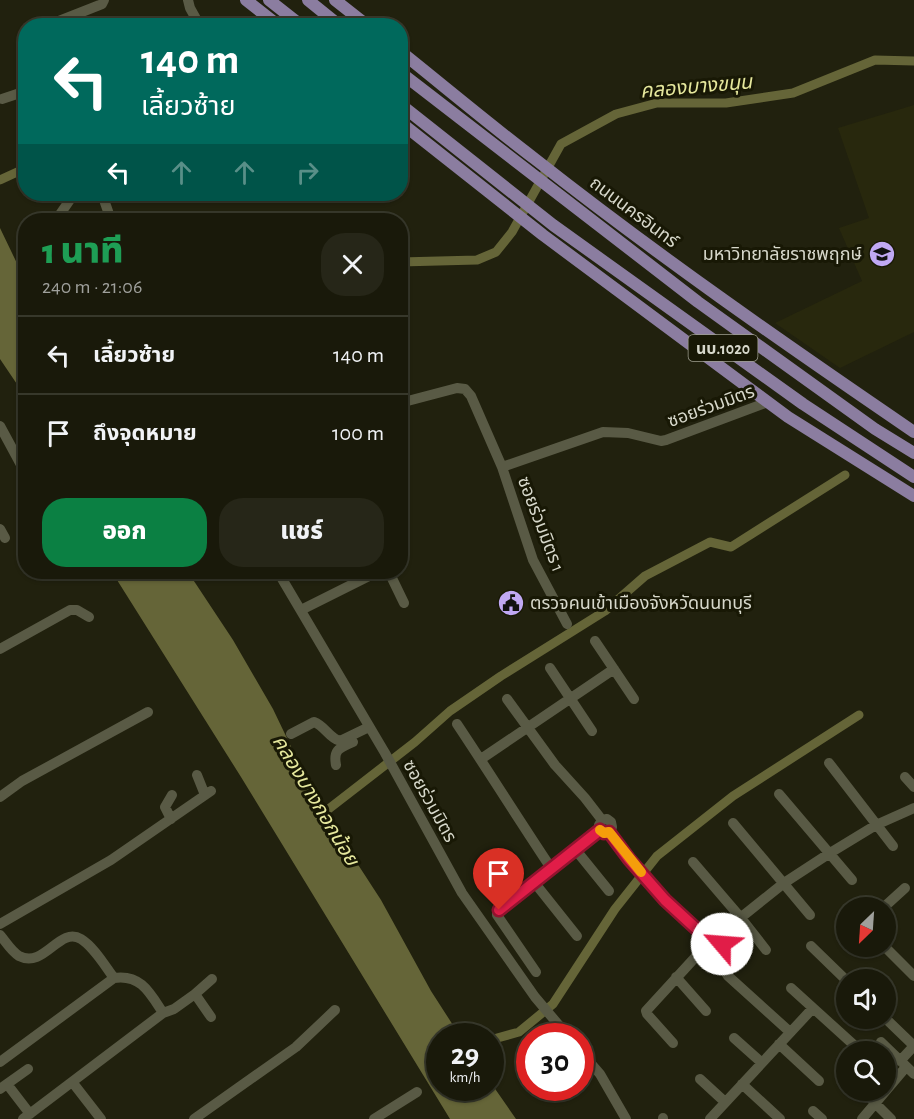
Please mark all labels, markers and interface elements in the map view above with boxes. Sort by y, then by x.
text: 140 m [141,39,239,81]
icon: left [42,42,120,120]
water label: คลองบางขนุน [639,72,755,104]
text: เลี้ยวซ้าย [141,93,235,120]
icon: left [102,156,135,189]
icon: ahead [165,156,198,189]
icon: ahead [228,156,261,189]
icon: right [291,156,324,189]
street label: ถนนนครอินทร์ [586,174,681,252]
button: close [321,233,384,296]
text: 1 นาที [42,234,124,270]
school or university icon: มหาวิทยาลัยราชพฤกษ์ [867,239,897,269]
place label: มหาวิทยาลัยราชพฤกษ์ [703,245,862,264]
text: 240 m · 21:06 [42,277,142,297]
road number: นบ.1020 [688,335,758,361]
icon: left [42,339,75,372]
text: เลี้ยวซ้าย [93,344,175,366]
text: 140 m [333,344,384,366]
street label: ซอยร่วมมิตร [665,382,757,431]
icon: arrive [42,417,75,450]
text: ถึงจุดหมาย [93,422,197,444]
text: 100 m [332,422,384,444]
street label: ซอยร่วมมิตร 1 [514,474,567,574]
button: ออก [42,498,207,567]
button: แชร์ [219,498,384,567]
public building icon: ตรวจคนเข้าเมืองจังหวัดนนทบุรี [496,588,526,618]
place label: ตรวจคนเข้าเมืองจังหวัดนนทบุรี [530,593,752,614]
water label: คลองบางกอกน้อย [268,731,364,871]
street label: ซอยร่วมมิตร [399,757,460,846]
pin [473,848,524,910]
icon: arrive [482,857,515,890]
north arrow [836,897,896,957]
map controls [836,897,896,1101]
position arrow [690,912,754,976]
button: sound [836,969,896,1029]
speed limit sign: 30 [516,1023,594,1101]
text: 29 [451,1040,479,1070]
button: search [836,1041,896,1101]
text: km/h [450,1070,480,1085]

